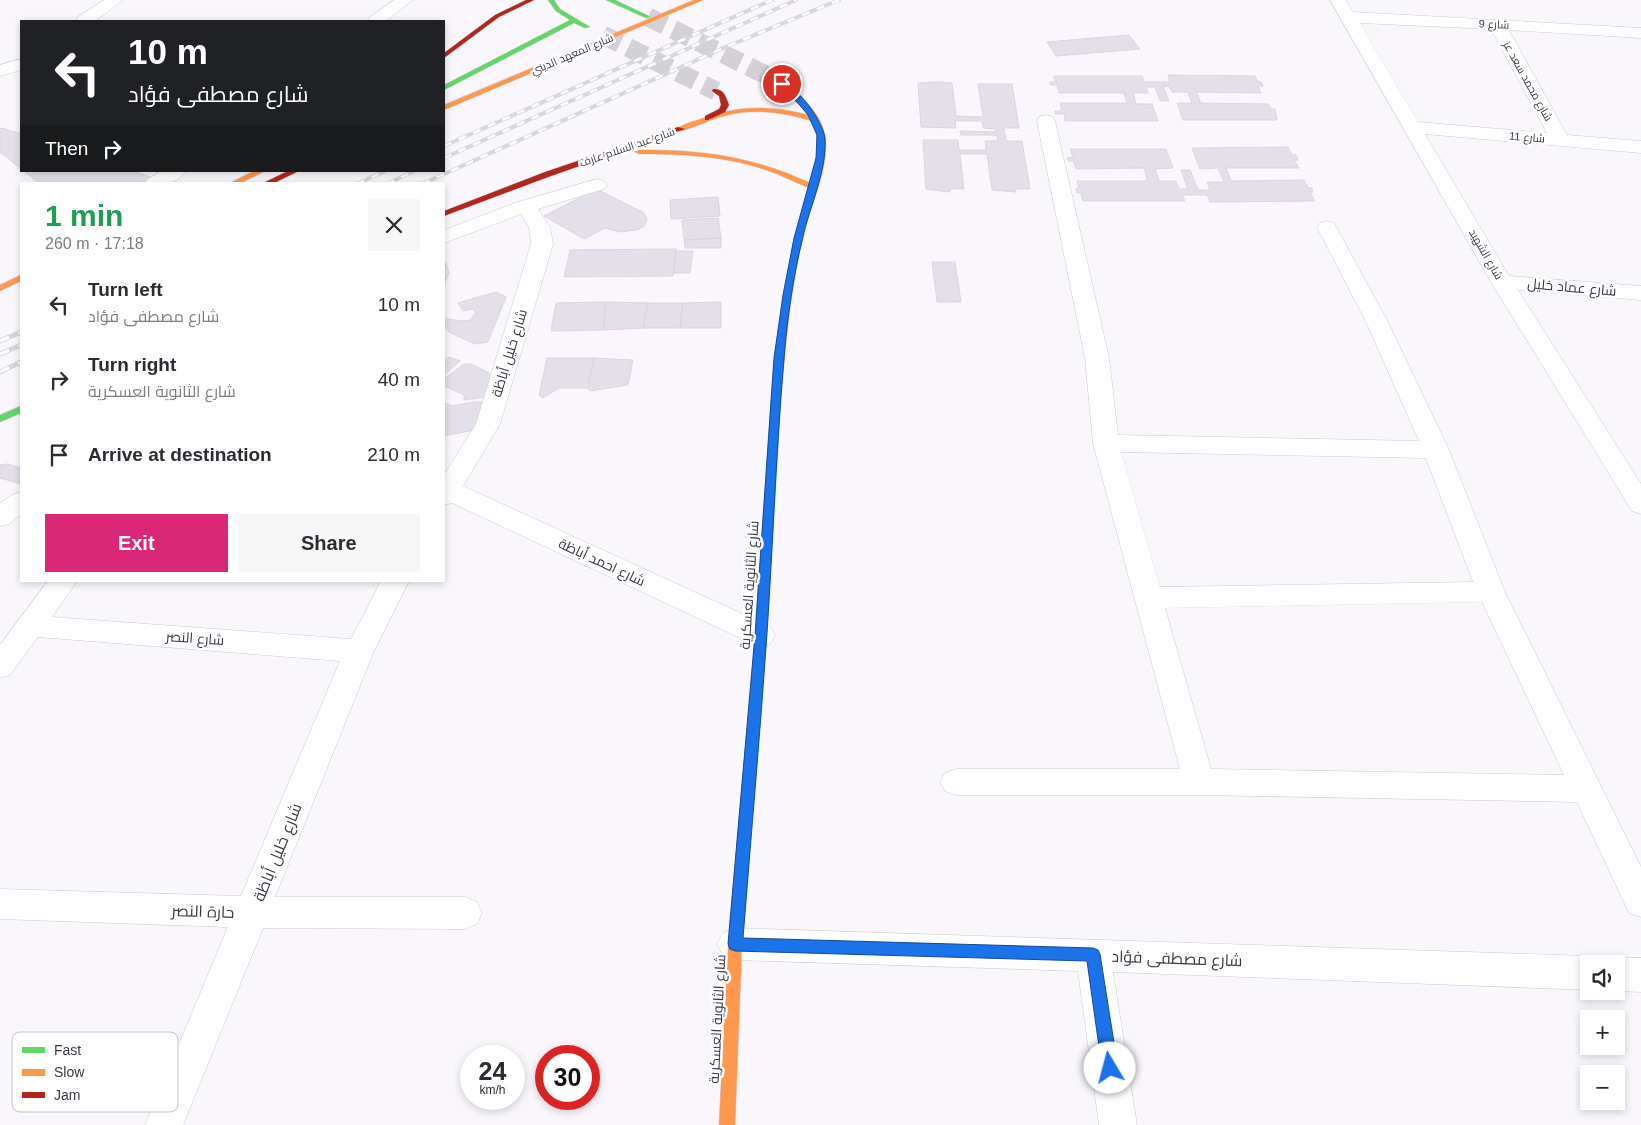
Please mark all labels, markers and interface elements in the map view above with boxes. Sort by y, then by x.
street label: شارع 9 [1478,17,1510,33]
street label: شارع المعهد الديني [529,31,616,79]
text: 10 m [128,32,208,71]
street label: شارع محمد سعد عز [1499,38,1555,124]
icon: left [45,40,110,105]
pin [761,63,803,105]
icon: arrive [768,70,796,98]
text: شارع مصطفى فؤاد [128,82,308,107]
street label: شارع عبد السلام عارف [578,125,677,171]
street label: شارع 11 [1508,129,1545,147]
icon: right [98,135,126,163]
text: Then [45,138,88,159]
text: 1 min [45,199,123,232]
button: close [368,199,420,251]
street label: شارع الشهيد [1465,227,1505,282]
text: 260 m · 17:18 [45,235,144,252]
street label: شارع عماد خليل [1527,275,1617,300]
text: Turn left [88,279,163,300]
icon: left [45,291,73,319]
text: 10 m [378,294,420,315]
street label: شارع خليل أباظة [487,307,531,399]
text: شارع مصطفى فؤاد [88,308,219,325]
text: Turn right [88,354,176,375]
icon: right [45,366,73,394]
text: 40 m [378,369,420,390]
text: شارع الثانوية العسكرية [88,383,236,400]
icon: arrive [45,441,73,469]
text: Arrive at destination [88,444,272,465]
text: 210 m [367,444,420,465]
button: Exit [45,514,228,572]
button: Share [238,514,420,572]
street label: شارع الثانوية العسكرية [737,520,762,650]
street label: شارع احمد أباظة [556,534,648,590]
street label: شارع النصر [164,628,225,649]
street label: شارع خليل أباظة [249,800,308,905]
street label: حارة النصر [170,902,235,922]
street label: شارع مصطفى فؤاد [1111,948,1243,972]
street label: شارع الثانوية العسكرية [706,954,729,1084]
map controls [1580,955,1625,1110]
button: sound [1580,955,1625,1000]
button: + [1580,1010,1625,1055]
legend [12,1032,178,1112]
position arrow [1083,1041,1135,1093]
text: Fast [54,1042,81,1058]
speed limit sign: 30 [535,1045,600,1110]
text: 24 [479,1057,506,1085]
text: Slow [54,1064,85,1080]
button: − [1580,1065,1625,1110]
text: km/h [479,1083,506,1097]
text: Jam [54,1087,80,1103]

